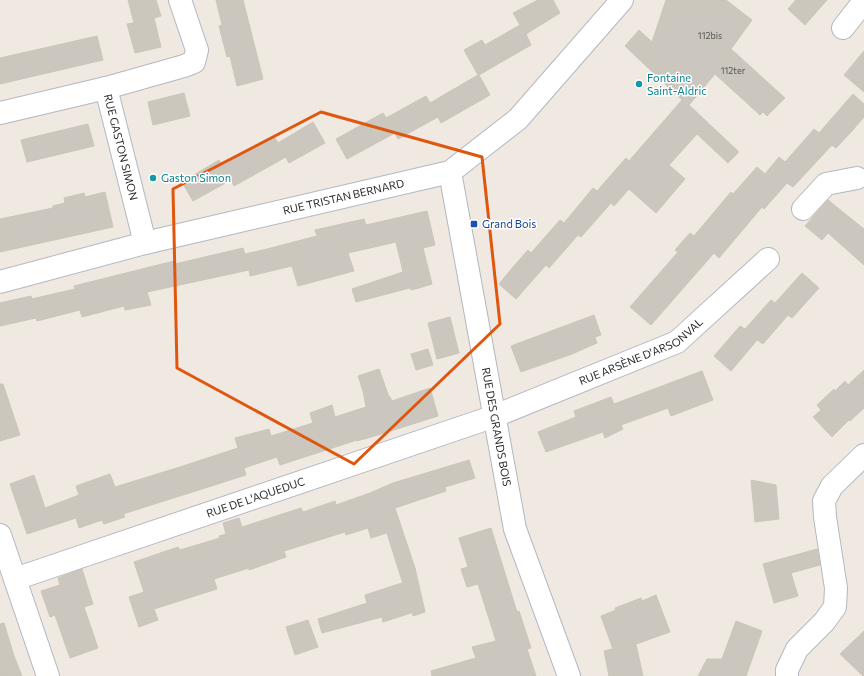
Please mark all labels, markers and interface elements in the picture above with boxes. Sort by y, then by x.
house number: 112bis [698,30,722,41]
house number: 112ter [721,65,746,76]
place label: Fontaine Saint-Aldric [647,71,707,97]
marker: Fontaine Saint-Aldric [634,79,644,89]
street label: RUE GASTON SIMON [102,93,141,202]
place label: Gaston Simon [161,171,231,184]
marker: Gaston Simon [148,173,158,183]
street label: RUE TRISTAN BERNARD [281,176,405,217]
place label: Grand Bois [482,217,536,230]
marker: Grand Bois [469,219,479,229]
street label: RUE ARSÈNE D'ARSONVAL [577,315,705,387]
street label: RUE DES GRANDS BOIS [480,366,514,487]
street label: RUE DE L'AQUEDUC [204,474,306,520]

